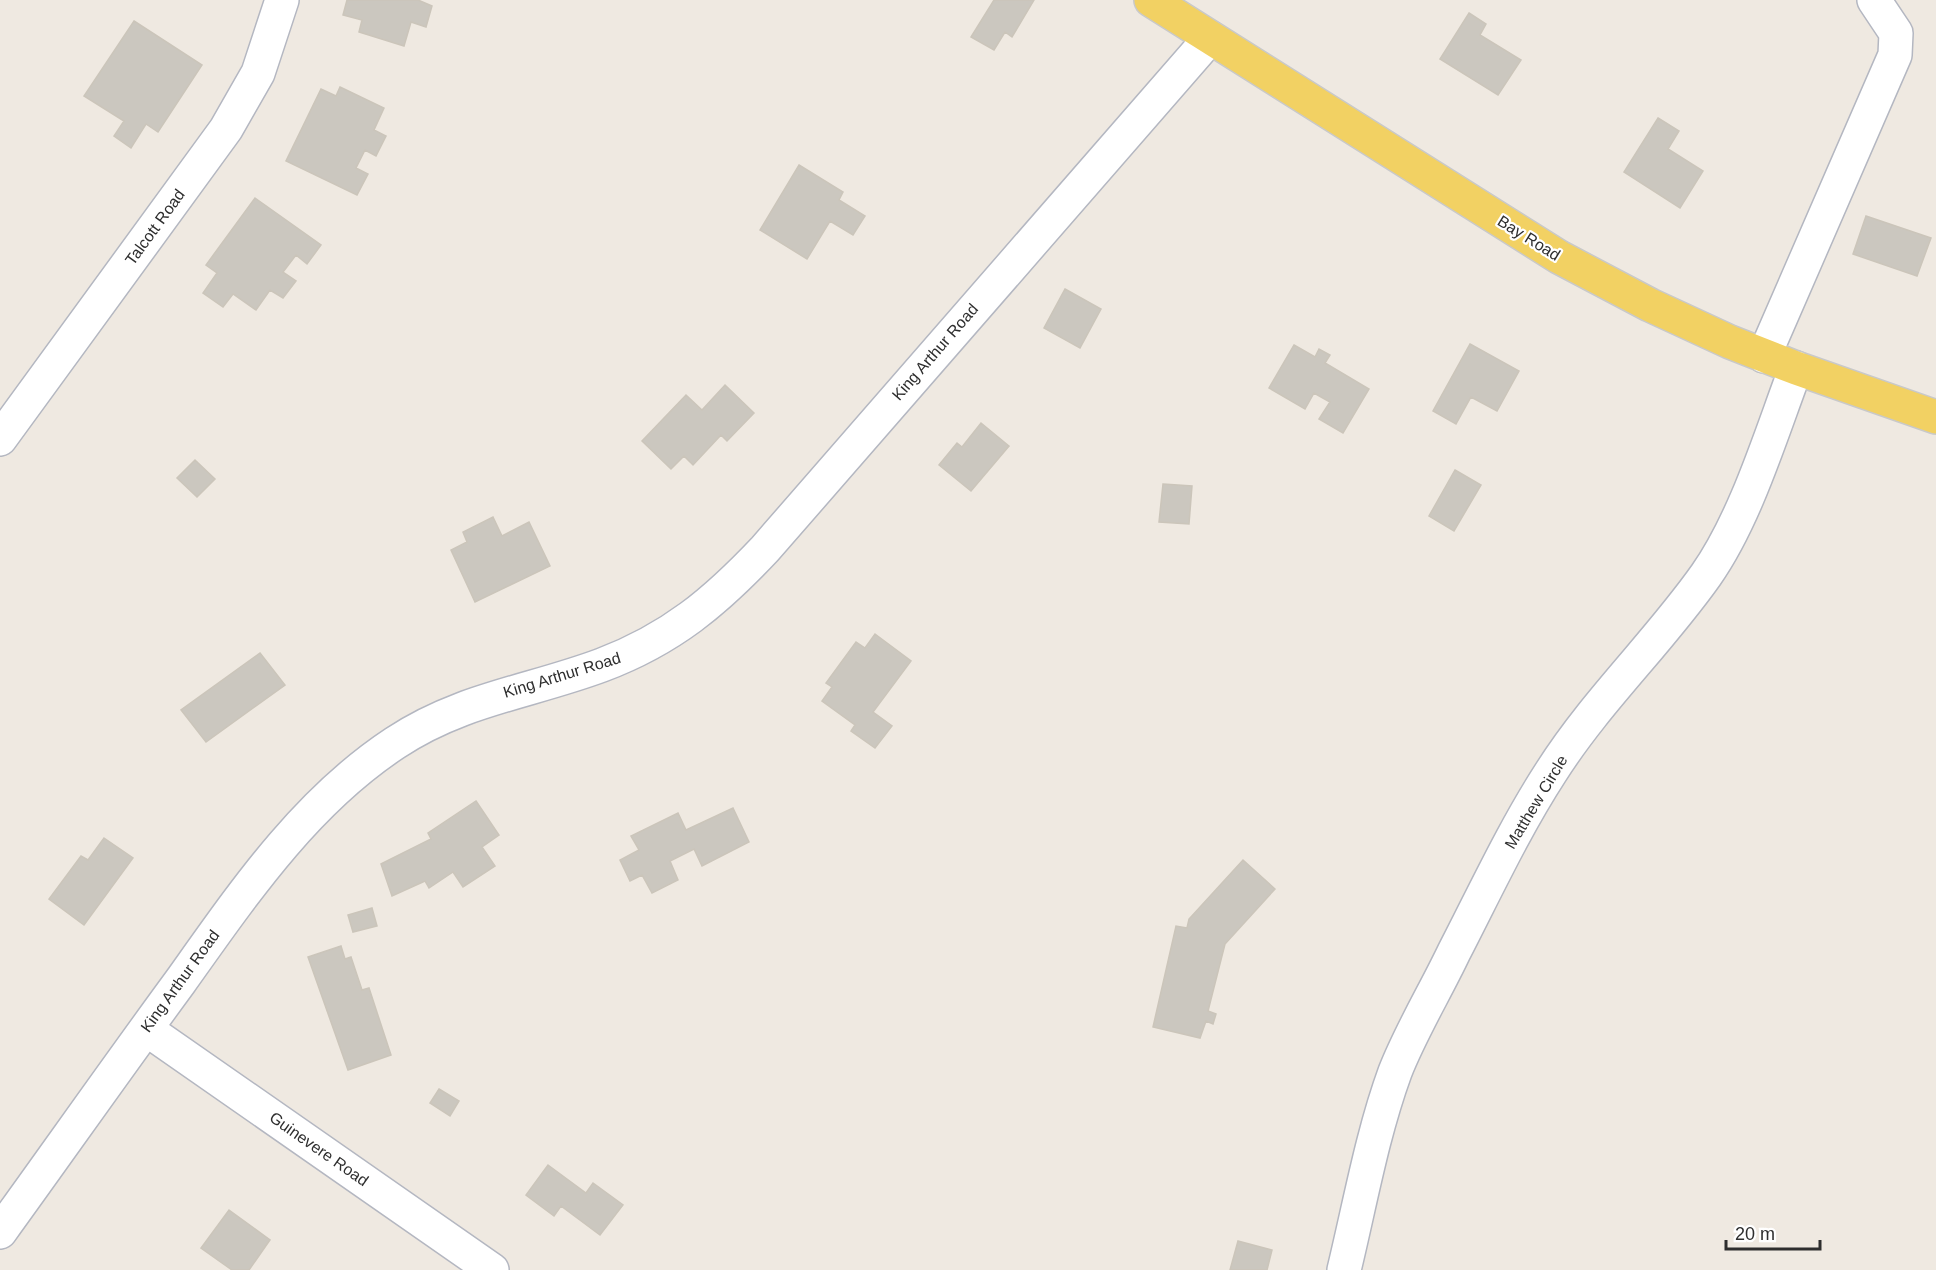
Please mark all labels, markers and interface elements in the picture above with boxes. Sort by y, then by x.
street label: Talcott Road [122,186,188,268]
street label: Bay Road [1495,212,1563,264]
street label: King Arthur Road [889,300,981,404]
street label: King Arthur Road [501,649,623,701]
street label: Matthew Circle [1501,752,1571,852]
street label: King Arthur Road [137,927,223,1035]
street label: Guinevere Road [266,1109,372,1189]
scale bar [1726,1213,1820,1251]
text: 20 m [1735,1224,1775,1244]

